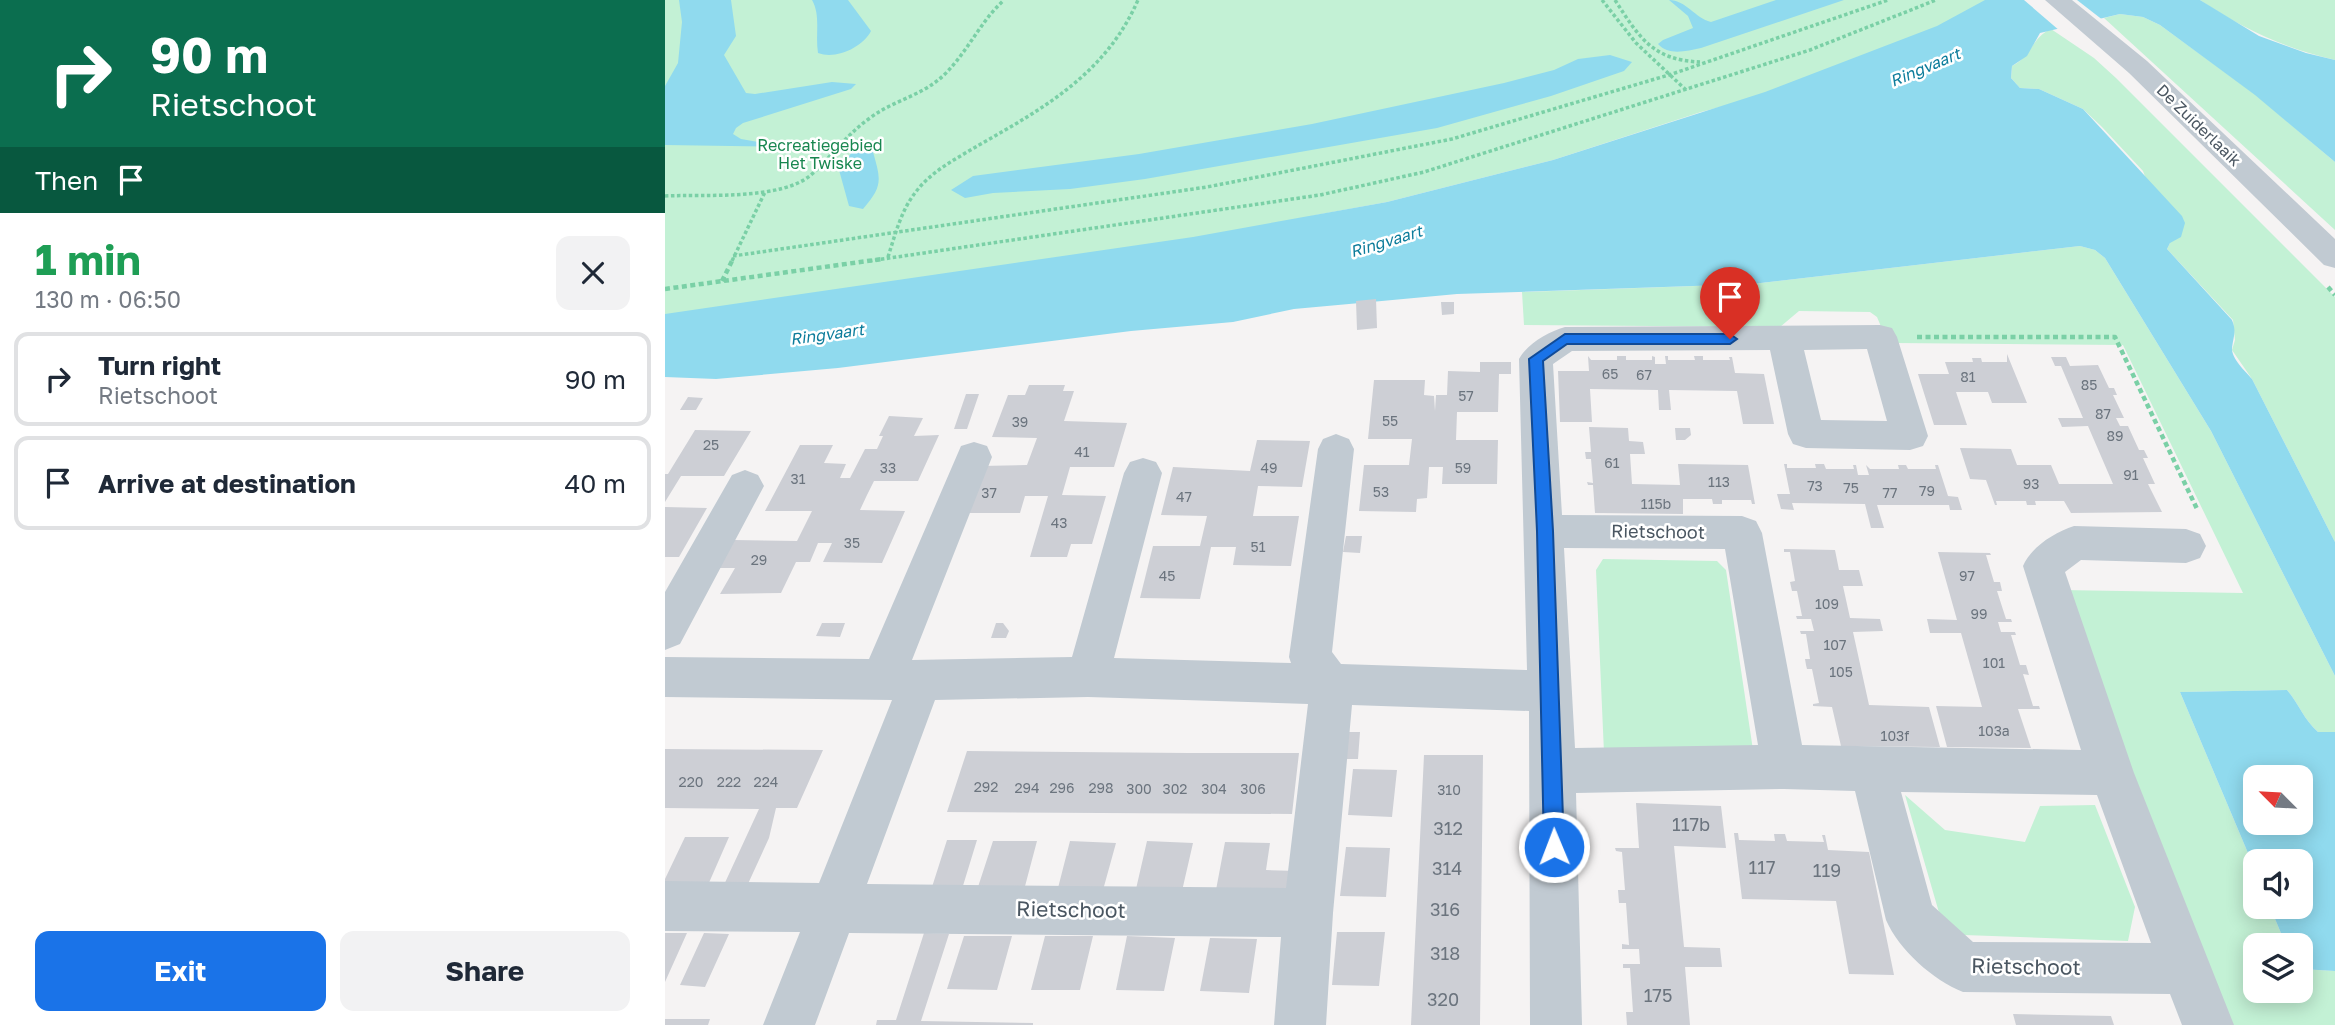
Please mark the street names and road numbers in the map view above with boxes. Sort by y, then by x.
street label: De Zuiderlaaik [2153,80,2245,170]
street label: Rietschoot [1611,519,1705,543]
street label: Rietschoot [1016,895,1126,923]
street label: Rietschoot [1971,952,2081,980]

